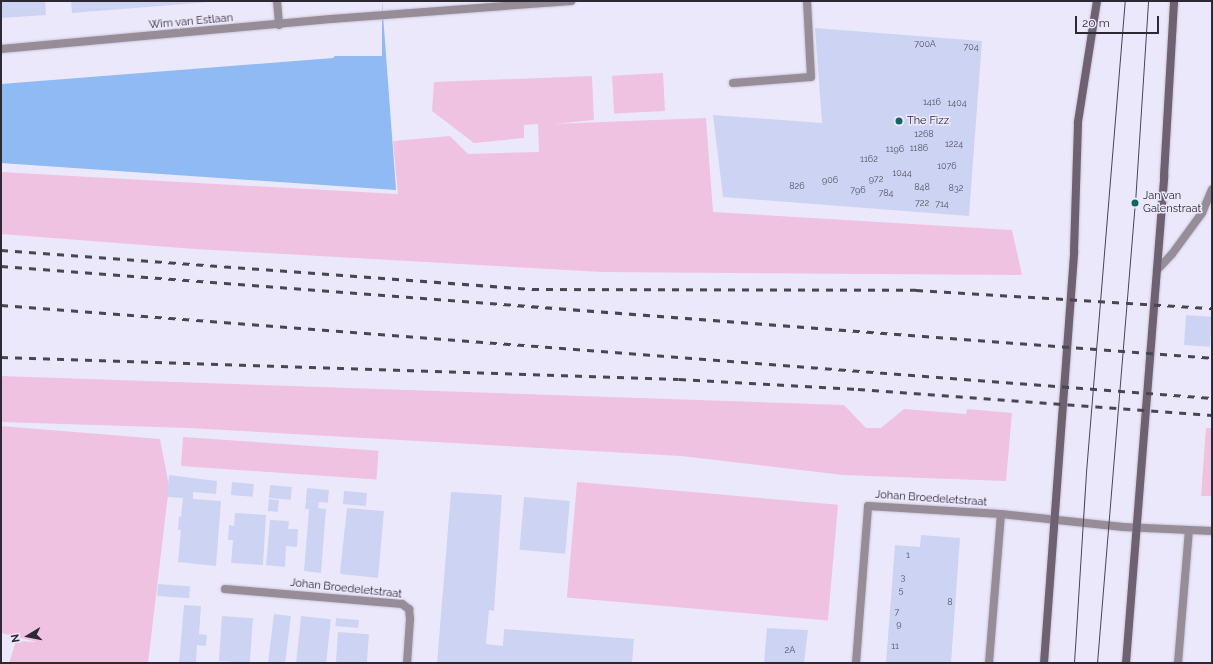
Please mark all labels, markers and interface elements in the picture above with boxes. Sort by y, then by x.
scale bar [1077,8,1161,34]
street label: Wim van Estlaan [148,12,234,32]
text: 20 m [1082,16,1110,30]
house number: 700A [914,39,936,49]
house number: 704 [963,42,979,52]
house number: 1416 [923,97,941,107]
house number: 1404 [947,98,967,108]
place label: The Fizz [907,114,949,128]
marker: The Fizz [894,116,904,126]
house number: 1268 [914,129,934,139]
house number: 1224 [945,139,963,149]
house number: 1186 [910,143,928,153]
house number: 1196 [886,144,904,154]
house number: 1162 [860,154,878,164]
house number: 1076 [937,161,957,171]
house number: 1044 [892,168,912,178]
house number: 972 [869,174,883,184]
house number: 906 [822,175,838,185]
house number: 826 [789,181,805,191]
house number: 848 [914,182,930,192]
house number: 832 [949,183,963,193]
house number: 796 [850,185,866,195]
house number: 784 [878,188,894,198]
place label: Jan van Galenstraat [1143,190,1201,216]
house number: 722 [915,198,929,208]
marker: Jan van Galenstraat [1130,198,1140,208]
house number: 714 [935,199,949,209]
street label: Johan Broedeletstraat [875,489,987,509]
house number: 1 [906,550,910,560]
house number: 3 [901,572,905,582]
street label: Johan Broedeletstraat [290,577,402,601]
house number: 5 [899,585,903,595]
house number: 8 [947,597,953,607]
house number: 7 [895,607,899,617]
north arrow [8,616,48,656]
house number: 9 [896,619,902,629]
text: N [9,633,23,643]
house number: 11 [891,641,899,651]
house number: 2A [785,645,795,655]

